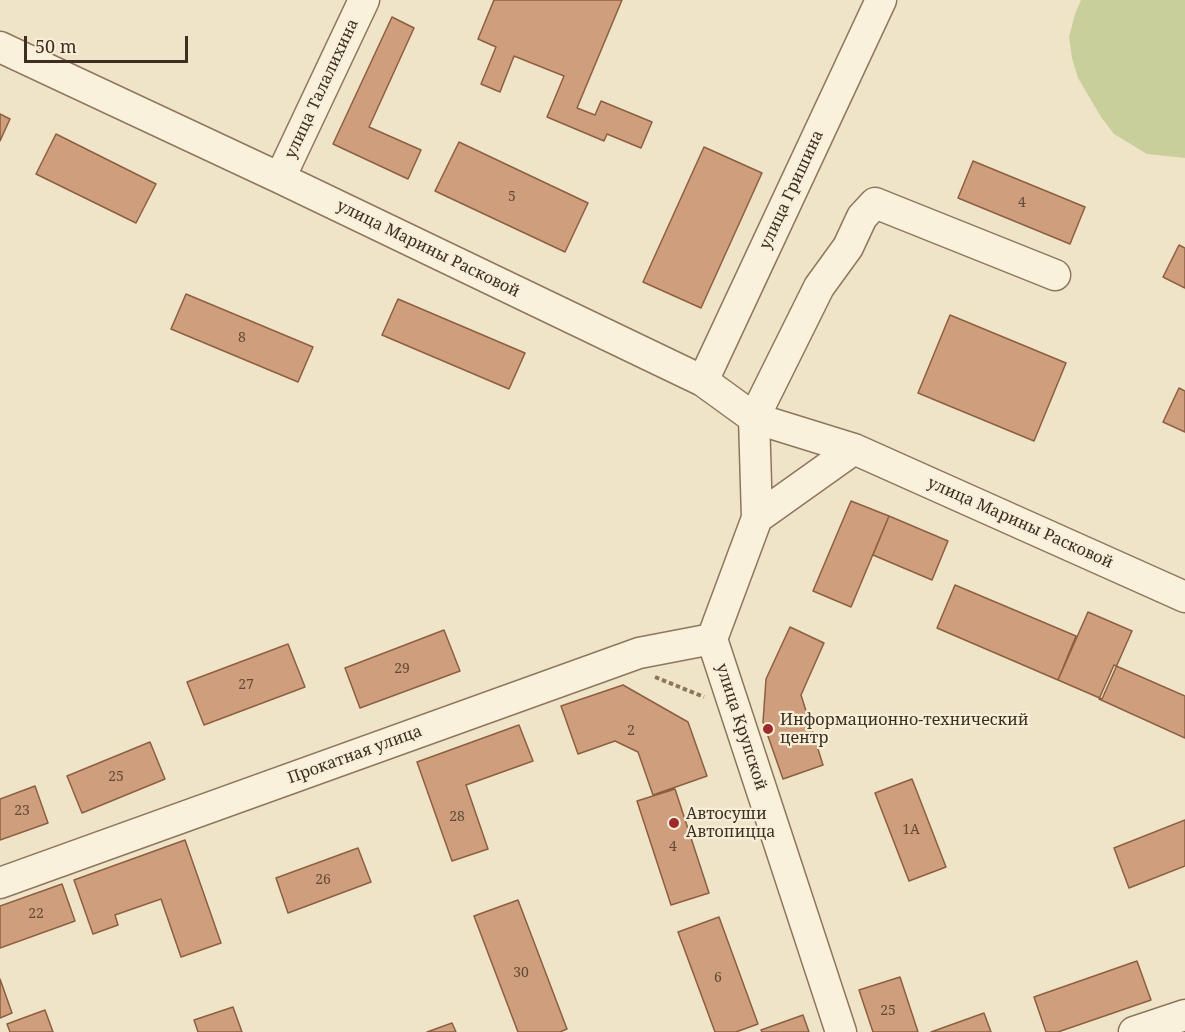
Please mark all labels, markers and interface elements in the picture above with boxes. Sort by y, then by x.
street label: улица Талалихина [281,16,363,162]
scale bar [27,24,190,62]
text: 50 m [35,34,77,58]
street label: улица Гришина [756,127,828,253]
house number: 5 [508,189,516,205]
house number: 4 [1018,195,1026,211]
street label: улица Марины Расковой [333,196,523,302]
house number: 8 [238,330,246,346]
street label: улица Марины Расковой [924,473,1116,573]
house number: 29 [394,661,410,677]
street label: улица Крупской [711,661,771,793]
house number: 27 [238,677,254,693]
place label: Информационно-технический центр [780,710,1029,748]
street label: Прокатная улица [285,722,425,788]
marker: Информационно-технический центр [761,722,775,736]
house number: 2 [627,723,635,739]
house number: 25 [108,769,124,785]
house number: 23 [14,803,30,819]
place label: Автосуши Автопицца [686,804,775,842]
house number: 28 [449,809,465,825]
marker: Автосуши Автопицца [667,816,681,830]
house number: 1А [902,822,920,838]
house number: 4 [669,839,677,855]
house number: 26 [315,872,331,888]
house number: 22 [28,906,44,922]
house number: 30 [513,965,529,981]
house number: 6 [714,970,722,986]
house number: 25 [880,1003,896,1019]

